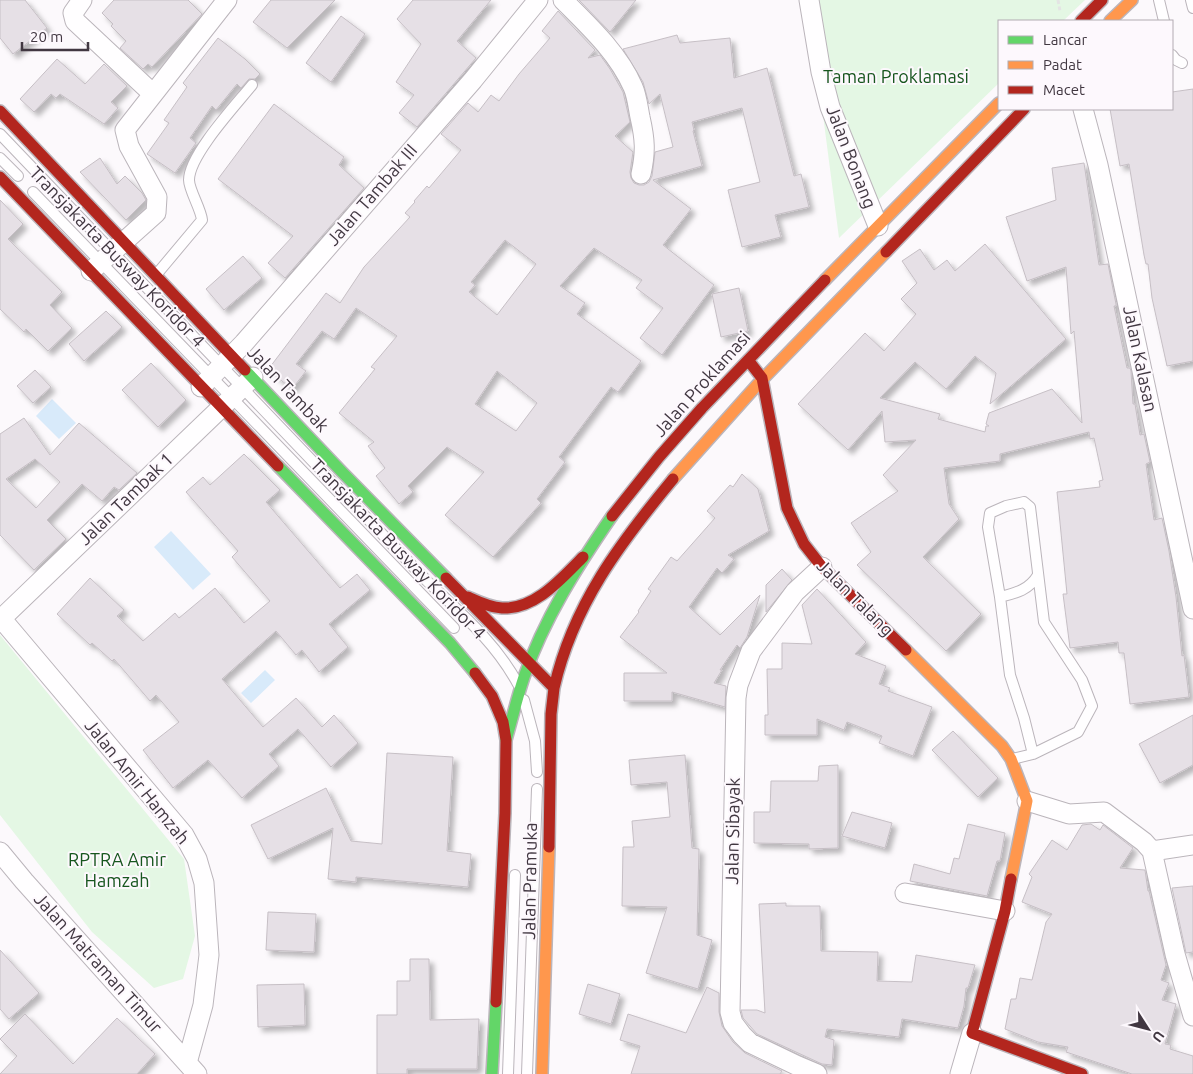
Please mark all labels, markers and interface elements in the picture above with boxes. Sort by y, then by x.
scale bar [22,20,89,52]
legend [998,20,1173,110]
text: 20 m [30,28,63,45]
text: Lancar [1043,31,1088,48]
text: Padat [1043,56,1082,73]
park label: Taman Proklamasi [823,66,969,86]
text: Macet [1043,81,1085,98]
street label: Jalan Bonang [823,102,881,211]
street label: Jalan Tambak III [322,140,421,249]
street label: Transjakarta Busway Koridor 4 [26,162,209,351]
street label: Jalan Kalasan [1120,304,1162,414]
street label: Jalan Proklamasi [649,327,754,440]
street label: Jalan Tambak [244,341,333,435]
street label: Jalan Tambak 1 [74,448,177,548]
street label: Transjakarta Busway Koridor 4 [307,454,490,643]
street label: Jalan Talang [813,555,898,640]
street label: Jalan Amir Hamzah [81,715,194,848]
street label: Jalan Sibayak [721,777,743,885]
street label: Jalan Pramuka [518,822,540,940]
park label: RPTRA Amir Hamzah [68,849,166,890]
street label: Jalan Matraman Timur [31,888,167,1036]
north arrow [1123,1004,1173,1054]
text: U [1149,1028,1168,1045]

